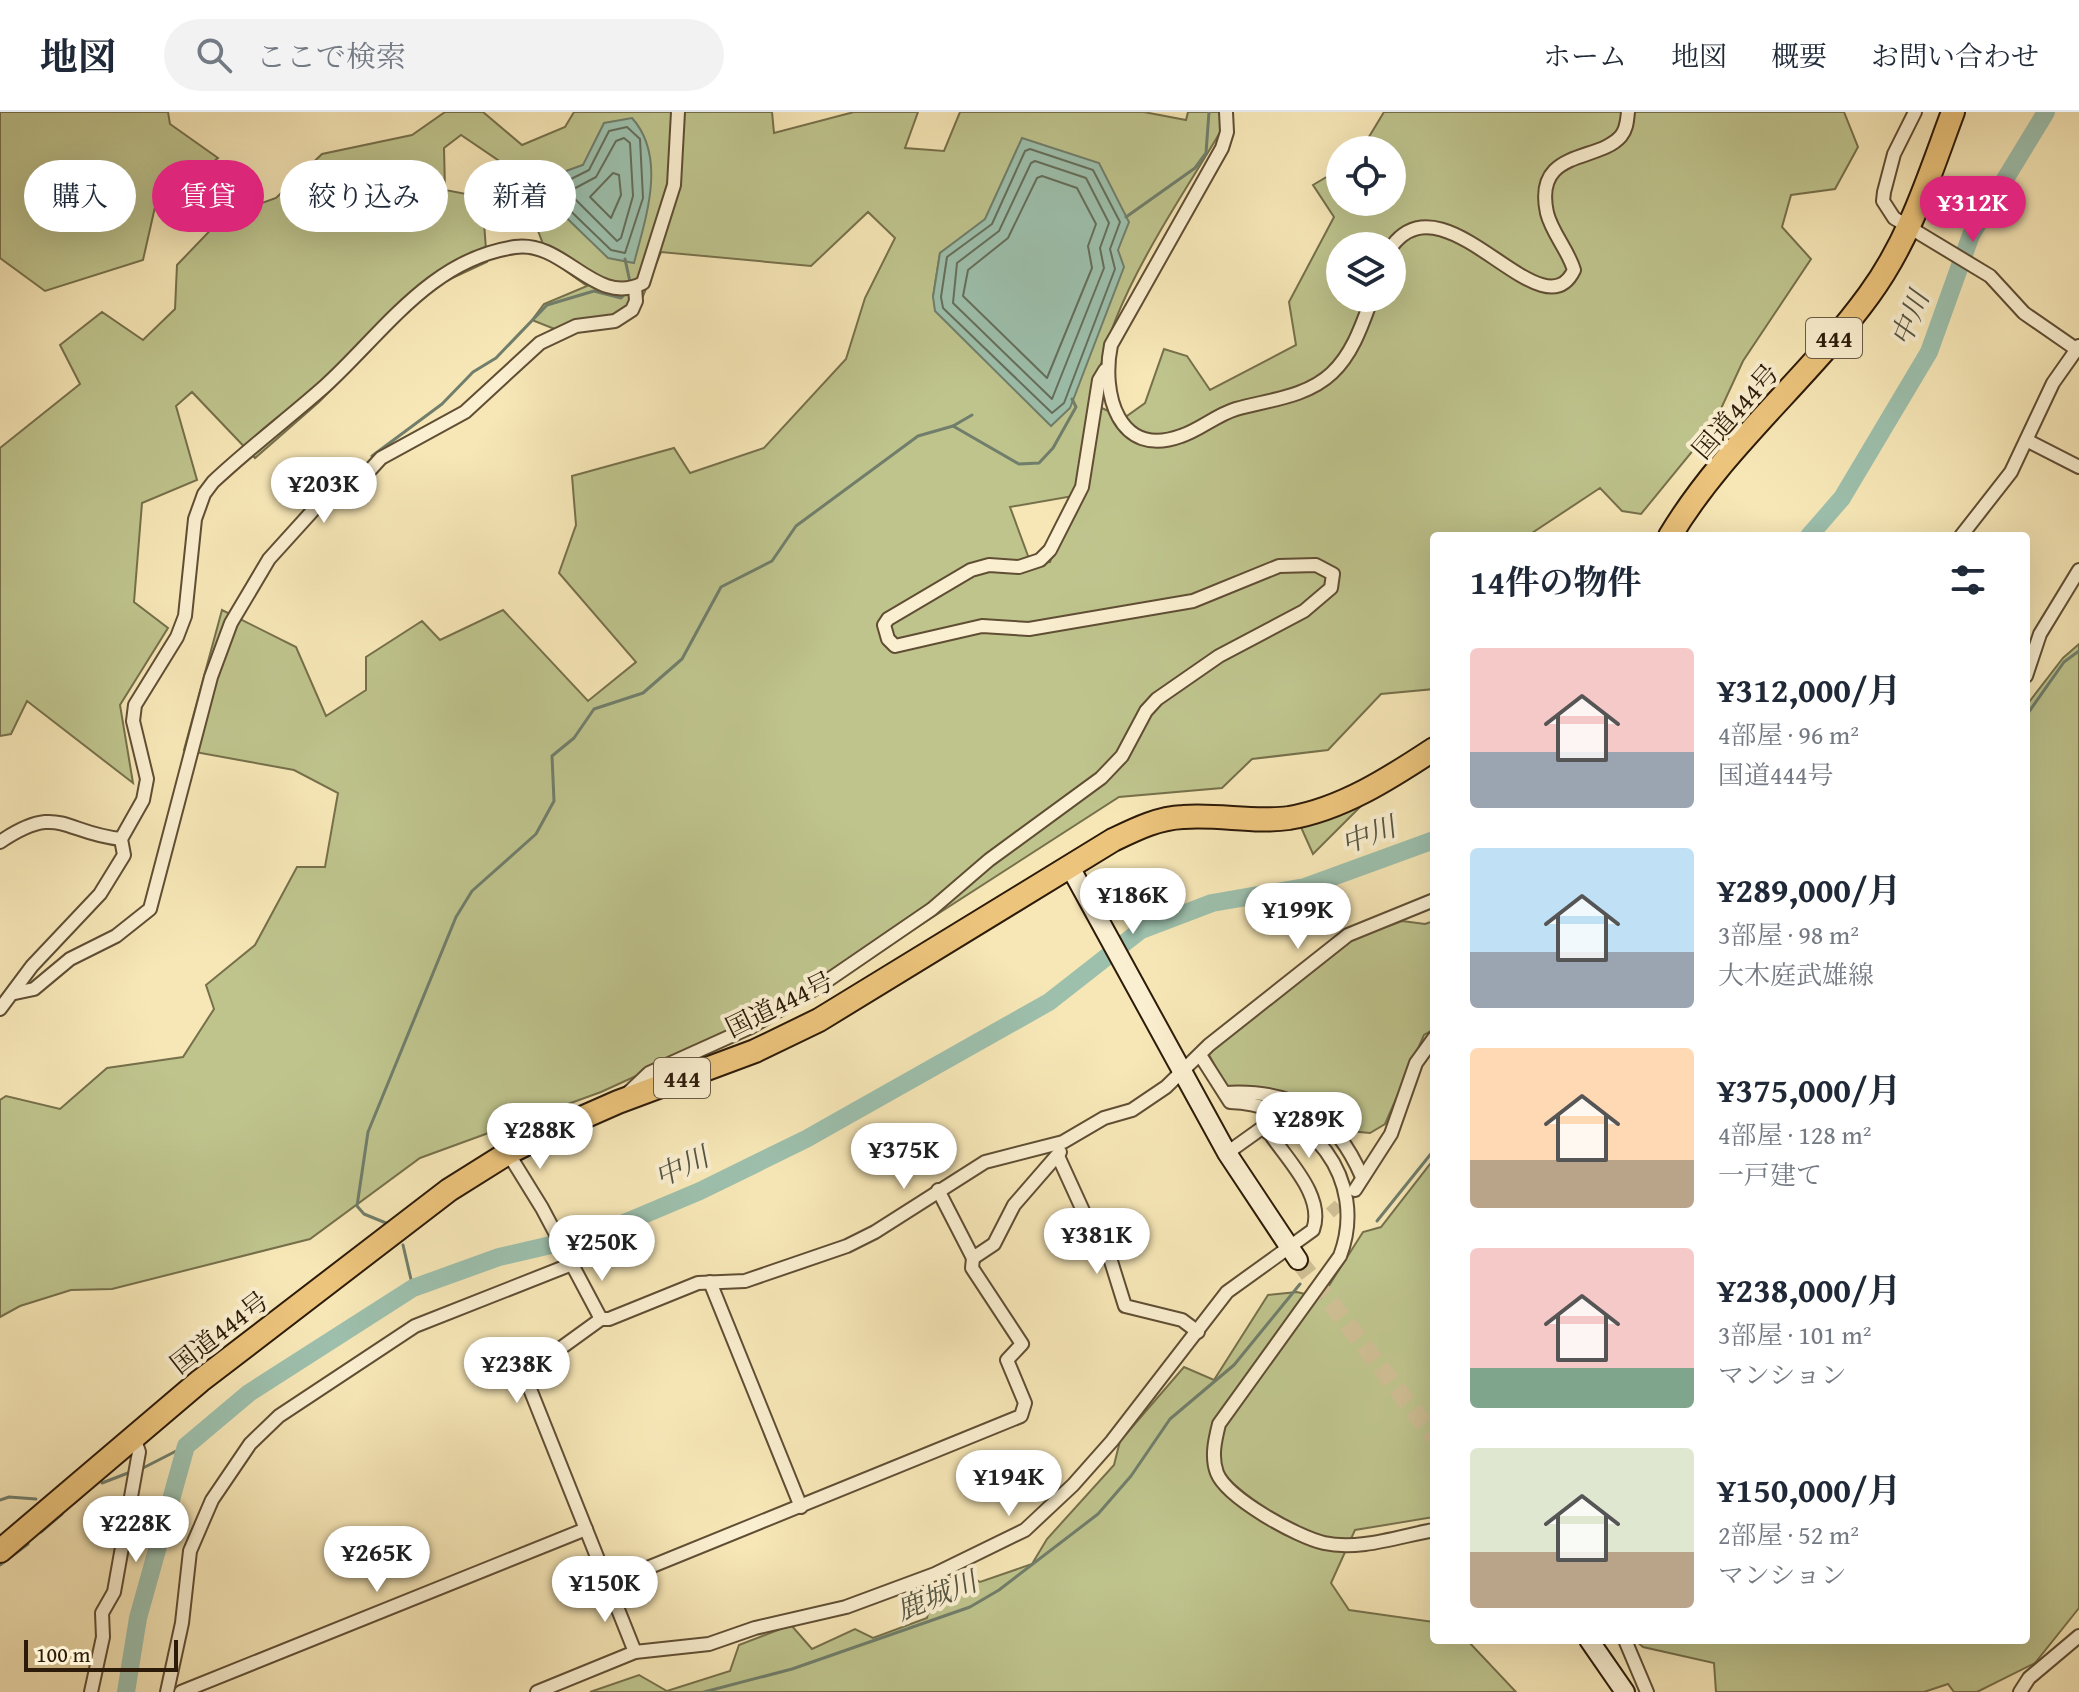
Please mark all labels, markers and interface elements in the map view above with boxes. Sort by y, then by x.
search box [164,19,724,91]
text: 地図 [40,28,116,84]
icon: search [192,33,236,77]
text: ここで検索 [256,34,406,78]
text: ホーム [1543,35,1627,76]
text: 地図 [1671,35,1727,76]
text: 概要 [1771,35,1827,76]
text: お問い合わせ [1871,35,2039,76]
map controls [1326,136,1406,312]
button: locate [1326,136,1406,216]
chip: 購入 [24,160,136,232]
chip: 賃貸 [152,160,264,232]
chip: 絞り込み [280,160,448,232]
chip: 新着 [464,160,576,232]
pin: ¥312K [1917,176,2029,244]
text: ¥312K [1938,182,2008,221]
button: layers [1326,232,1406,312]
water label: 中川 [1880,282,1940,352]
road number: 444 [1806,318,1862,358]
street label: 国道444号 [1682,355,1788,467]
pin: ¥203K [268,457,380,525]
text: ¥203K [289,463,359,502]
text: 14件の物件 [1470,557,1641,606]
icon: filters [1946,558,1990,602]
text: ¥312,000/月 [1718,665,1901,714]
icon: home [1534,680,1630,776]
text: 4部屋 · 96 m² [1718,715,1859,754]
text: 国道444号 [1718,755,1834,794]
water label: 中川 [1335,804,1404,863]
text: ¥289,000/月 [1718,865,1901,914]
pin: ¥186K [1077,868,1189,936]
text: ¥186K [1098,874,1168,913]
icon: home [1534,880,1630,976]
pin: ¥199K [1242,883,1354,951]
text: ¥199K [1263,889,1333,928]
text: 3部屋 · 98 m² [1718,915,1859,954]
text: 大木庭武雄線 [1718,955,1874,994]
street label: 国道444号 [719,961,839,1047]
road number: 444 [654,1058,710,1098]
text: ¥375,000/月 [1718,1065,1901,1114]
icon: home [1534,1080,1630,1176]
pin: ¥289K [1253,1092,1365,1160]
text: ¥289K [1274,1098,1344,1137]
pin: ¥288K [484,1103,596,1171]
text: ¥288K [505,1109,575,1148]
text: 4部屋 · 128 m² [1718,1115,1872,1154]
pin: ¥375K [848,1123,960,1191]
text: ¥375K [869,1129,939,1168]
water label: 中川 [647,1134,718,1196]
text: 一戸建て [1718,1155,1822,1194]
pin: ¥381K [1041,1208,1153,1276]
text: ¥381K [1062,1214,1132,1253]
pin: ¥250K [546,1215,658,1283]
text: ¥250K [567,1221,637,1260]
text: ¥238,000/月 [1718,1265,1901,1314]
icon: home [1534,1280,1630,1376]
street label: 国道444号 [161,1281,277,1383]
text: 3部屋 · 101 m² [1718,1315,1872,1354]
pin: ¥238K [461,1337,573,1405]
text: ¥238K [482,1343,552,1382]
text: マンション [1718,1355,1847,1394]
pin: ¥194K [953,1450,1065,1518]
text: ¥194K [974,1456,1044,1495]
text: ¥150,000/月 [1718,1465,1901,1514]
icon: home [1534,1480,1630,1576]
pin: ¥228K [80,1496,192,1564]
text: ¥228K [101,1502,171,1541]
text: 2部屋 · 52 m² [1718,1515,1859,1554]
pin: ¥265K [321,1526,433,1594]
text: ¥265K [342,1532,412,1571]
text: マンション [1718,1555,1847,1594]
pin: ¥150K [549,1556,661,1624]
water label: 鹿城川 [889,1559,985,1630]
text: ¥150K [570,1562,640,1601]
scale bar [24,1636,178,1672]
text: 100 m [36,1638,91,1670]

